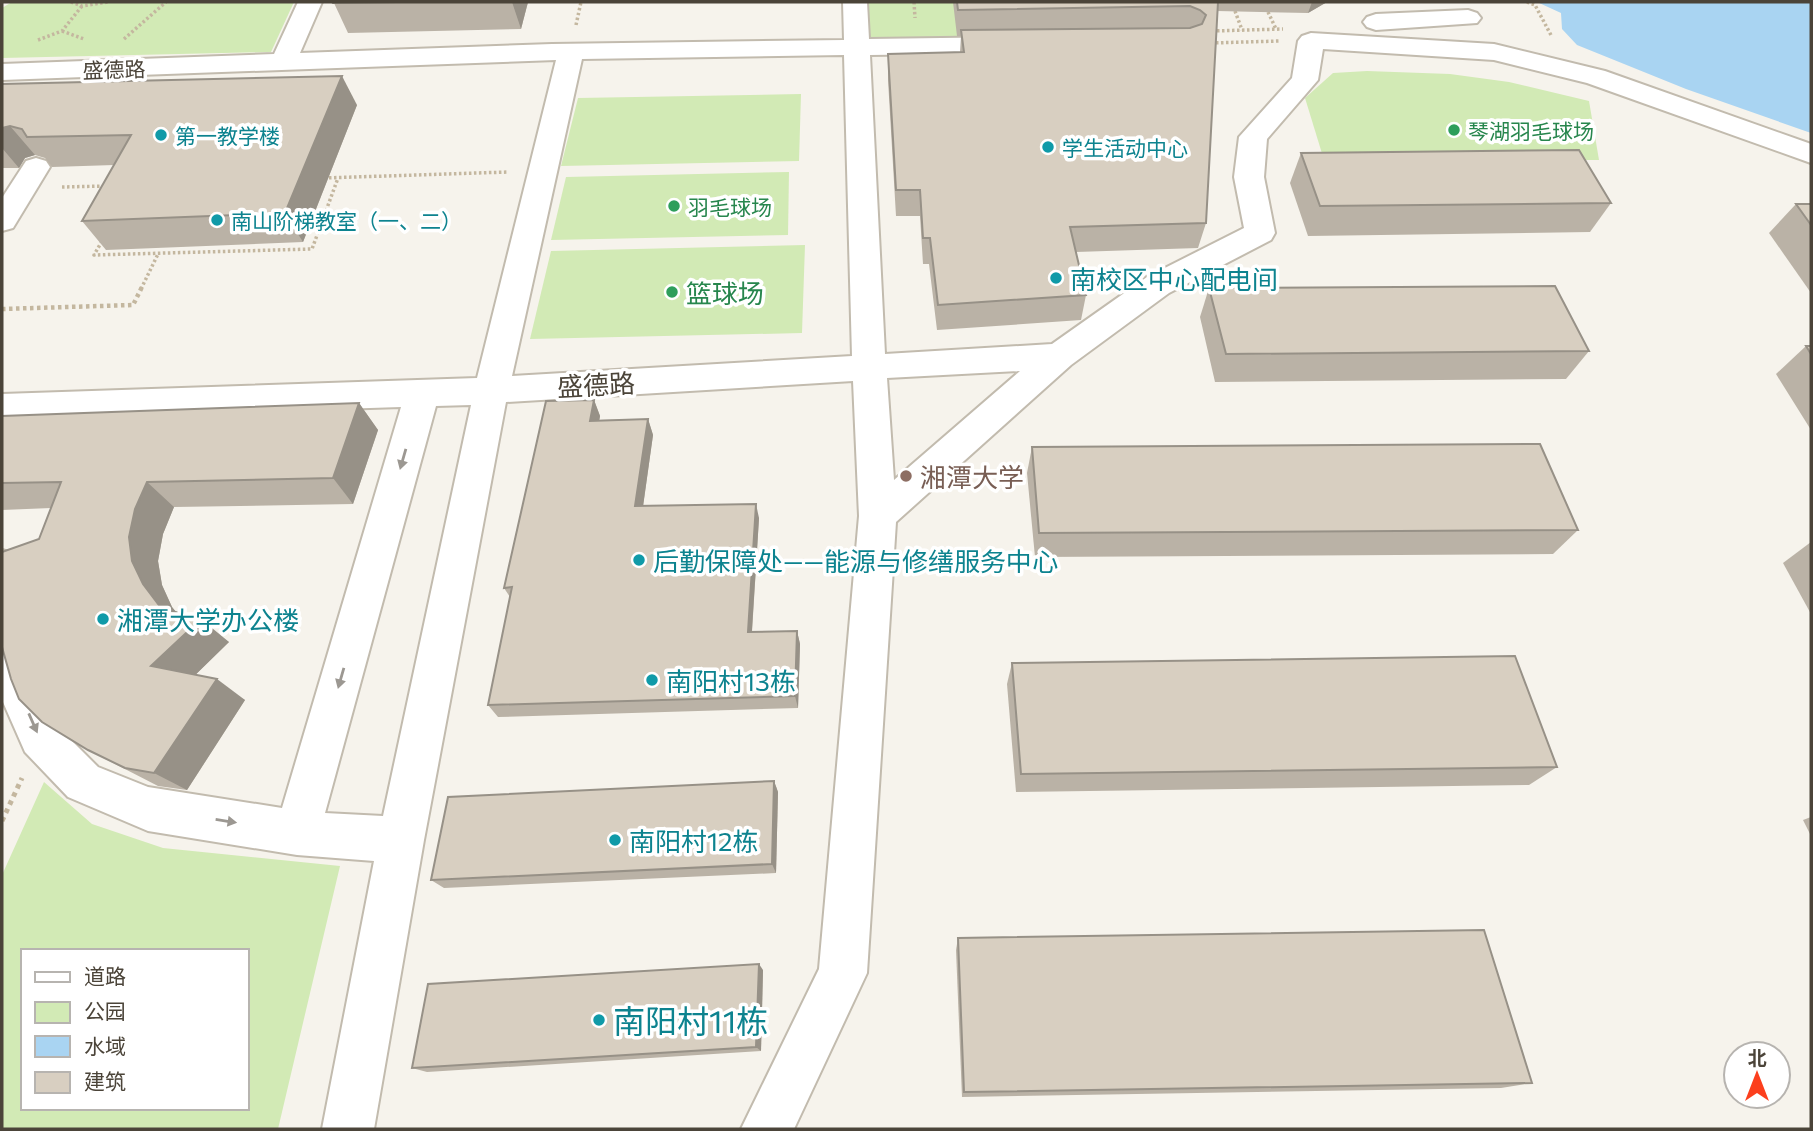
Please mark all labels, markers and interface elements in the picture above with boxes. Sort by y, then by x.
street label: 盛德路 [82,55,146,83]
place label: 琴湖羽毛球场 [1468,118,1594,143]
marker: 琴湖羽毛球场 [1446,122,1462,138]
place label: 第一教学楼 [175,123,280,148]
marker: 第一教学楼 [153,127,169,143]
place label: 学生活动中心 [1062,135,1188,160]
marker: 学生活动中心 [1040,139,1056,155]
place label: 羽毛球场 [688,194,772,219]
marker: 羽毛球场 [666,198,682,214]
place label: 南山阶梯教室（一、二） [231,208,462,233]
marker: 南山阶梯教室（一、二） [209,212,225,228]
place label: 南校区中心配电间 [1070,263,1278,294]
marker: 南校区中心配电间 [1048,270,1064,286]
place label: 篮球场 [686,277,764,308]
marker: 篮球场 [664,284,680,300]
street label: 盛德路 [556,366,636,402]
one-way arrow [398,449,408,470]
place label: 湘潭大学 [920,461,1024,492]
marker: 湘潭大学 [898,468,914,484]
place label: 后勤保障处——能源与修缮服务中心 [653,545,1058,576]
marker: 后勤保障处——能源与修缮服务中心 [631,552,647,568]
place label: 湘潭大学办公楼 [117,604,299,635]
marker: 湘潭大学办公楼 [95,611,111,627]
place label: 南阳村13栋 [666,665,796,696]
one-way arrow [335,667,346,689]
marker: 南阳村13栋 [644,672,660,688]
one-way arrow [27,713,39,733]
one-way arrow [215,816,237,827]
place label: 南阳村12栋 [629,825,759,856]
marker: 南阳村12栋 [607,832,623,848]
legend [21,949,248,1110]
text: 道路 [84,963,126,988]
text: 公园 [84,998,126,1023]
place label: 南阳村11栋 [613,1000,768,1040]
marker: 南阳村11栋 [591,1012,607,1028]
text: 水域 [84,1033,126,1058]
north arrow [1722,1040,1792,1110]
text: 北 [1747,1046,1767,1069]
text: 建筑 [84,1068,126,1093]

